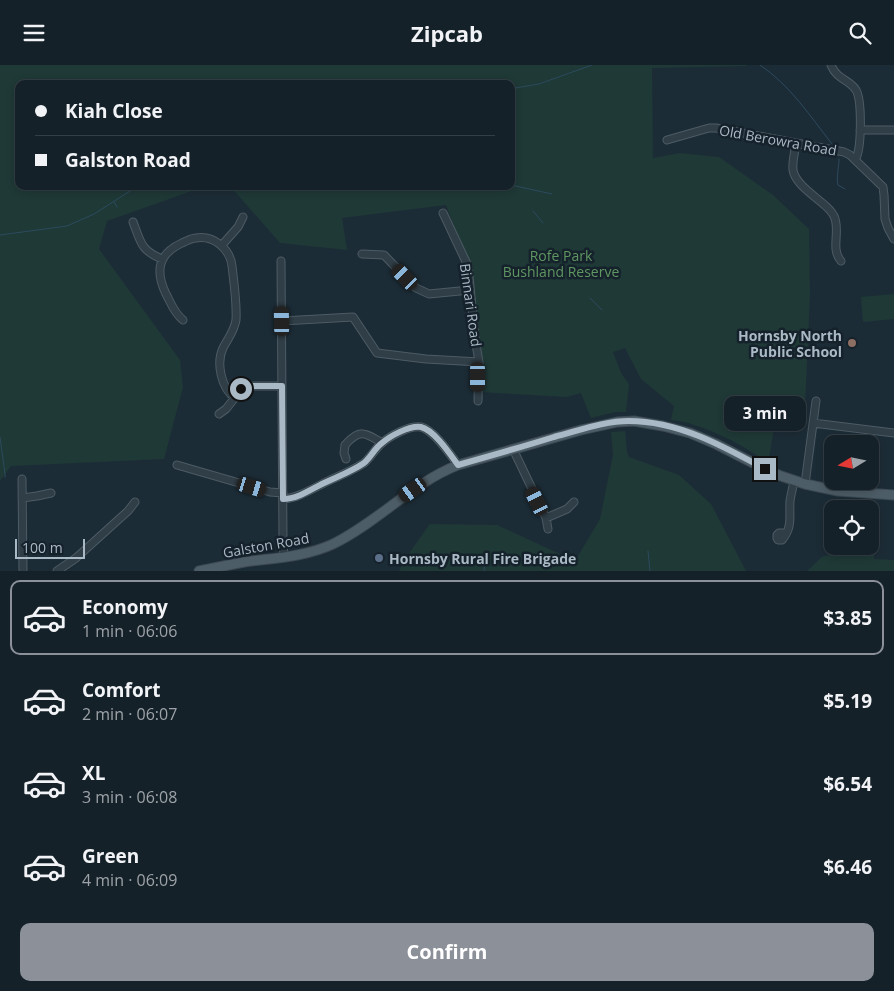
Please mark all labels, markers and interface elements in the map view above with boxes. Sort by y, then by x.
text: Zipcab [411,18,483,48]
icon: menu [20,19,48,47]
icon: search [846,19,874,47]
text: Kiah Close [65,98,163,124]
street label: Old Berowra Road [718,120,838,160]
text: Galston Road [65,147,191,173]
park label: Rofe Park Bushland Reserve [503,246,619,281]
car [389,261,420,293]
street label: Binnari Road [456,262,486,348]
car [274,306,289,336]
place label: Hornsby North Public School [738,326,842,361]
marker: Hornsby North Public School [846,337,858,349]
car [470,362,485,392]
route start [230,378,252,400]
callout: 3 min [724,397,806,431]
text: 3 min [743,402,787,424]
north arrow [824,435,879,490]
map controls [824,435,879,555]
route end [754,458,776,480]
car [235,475,268,499]
car [396,475,429,505]
car [523,484,550,518]
button: locate [824,500,879,555]
street label: Galston Road [221,528,311,562]
scale bar [15,536,85,559]
text: 100 m [22,538,63,557]
place label: Hornsby Rural Fire Brigade [389,549,576,568]
marker: Hornsby Rural Fire Brigade [373,552,385,564]
text: Economy [82,594,168,620]
icon: car [22,595,67,640]
text: $3.85 [823,605,872,631]
text: 1 min · 06:06 [82,620,177,642]
text: Comfort [82,677,161,703]
icon: car [22,678,67,723]
text: $5.19 [823,688,872,714]
text: 2 min · 06:07 [82,703,177,725]
text: XL [82,760,105,786]
icon: car [22,761,67,806]
text: $6.54 [823,771,872,797]
text: 3 min · 06:08 [82,786,177,808]
text: Green [82,843,139,869]
icon: car [22,844,67,889]
text: $6.46 [823,854,872,880]
text: 4 min · 06:09 [82,869,177,891]
button: Confirm [20,923,874,981]

